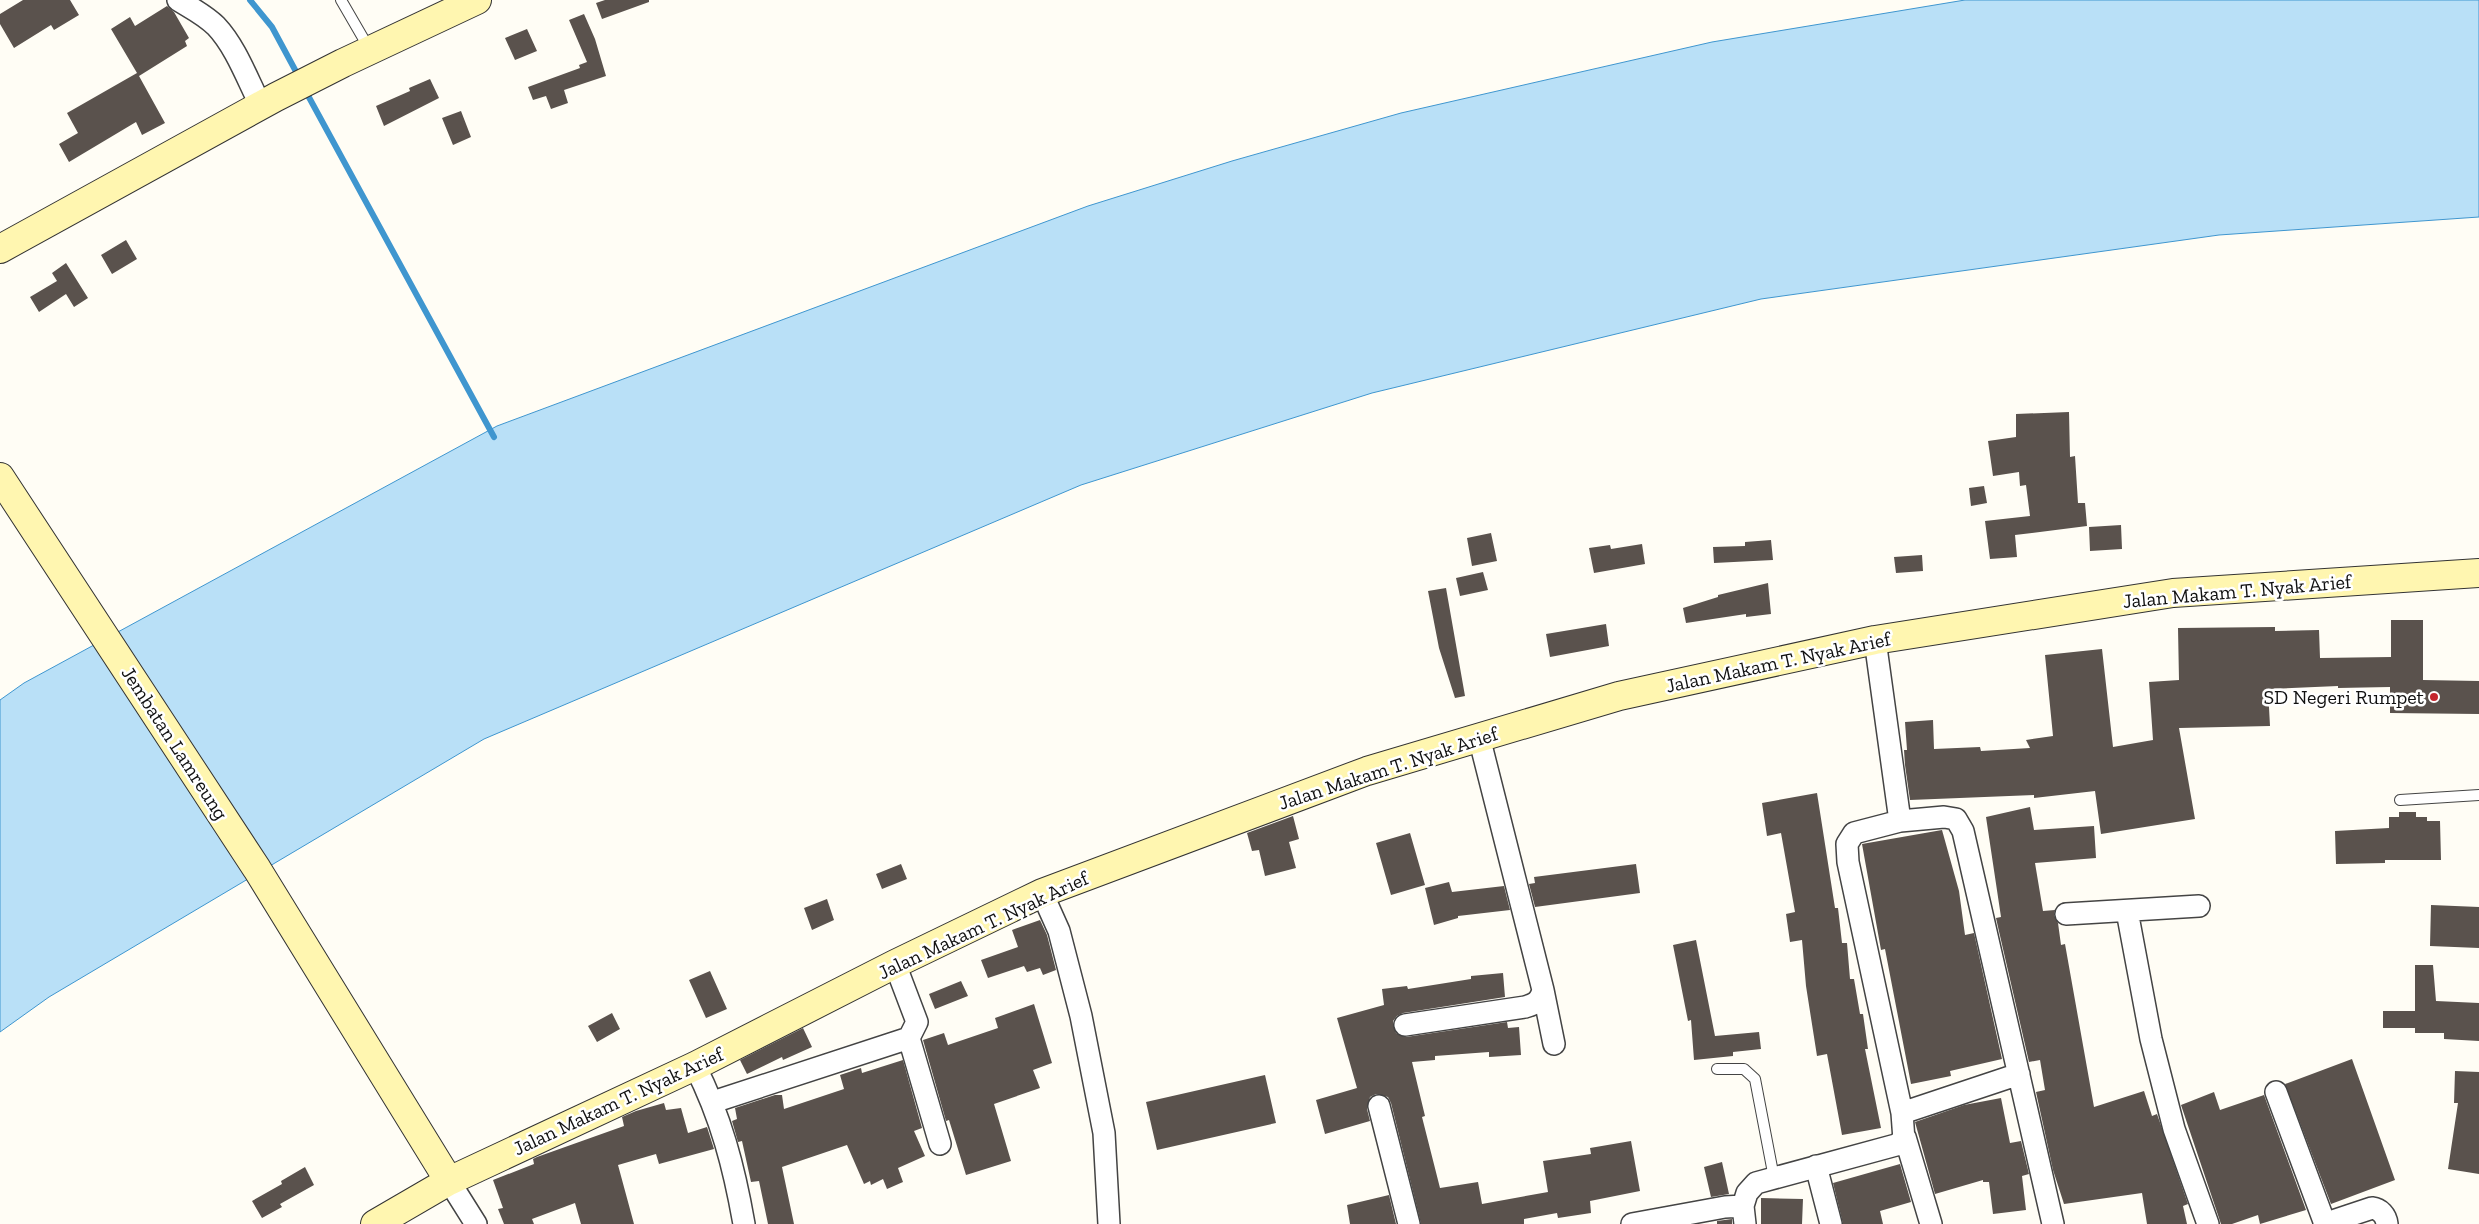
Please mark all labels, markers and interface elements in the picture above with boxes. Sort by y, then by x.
street label: Jalan Makam T. Nyak Arief [2122,569,2354,613]
street label: Jalan Makam T. Nyak Arief [1663,626,1894,698]
street label: Jembatan Lamreung [116,662,234,824]
place label: SD Negeri Rumpet [2263,685,2425,709]
marker: SD Negeri Rumpet [2428,691,2440,703]
street label: Jalan Makam T. Nyak Arief [1275,721,1502,815]
street label: Jalan Makam T. Nyak Arief [874,865,1093,984]
street label: Jalan Makam T. Nyak Arief [509,1041,728,1160]

